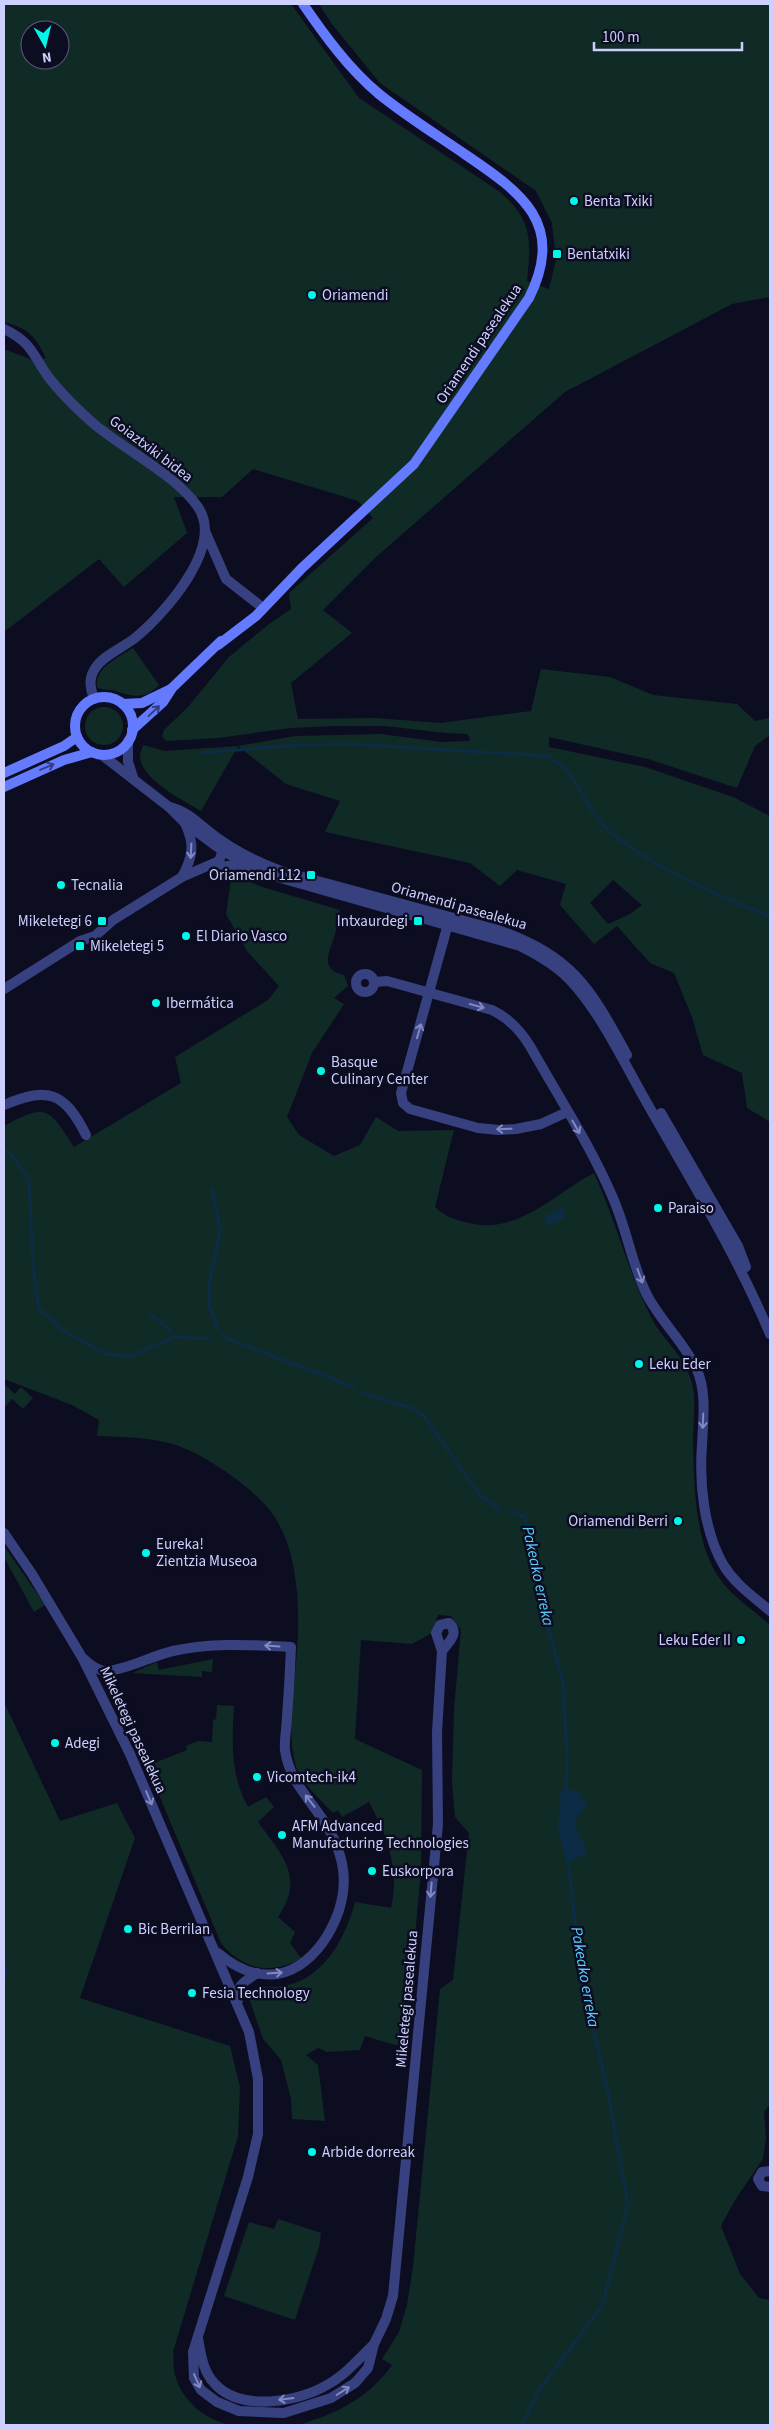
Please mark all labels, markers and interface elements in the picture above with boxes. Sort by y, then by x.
north arrow [20,20,70,70]
scale bar [594,20,742,52]
text: 100 m [602,27,640,48]
text: N [41,46,53,67]
place label: Benta Txiki [584,191,653,212]
marker: Benta Txiki [568,195,580,207]
place label: Bentatxiki [567,244,630,265]
marker: Bentatxiki [551,248,563,260]
street label: Oriamendi pasealekua [431,280,527,408]
place label: Oriamendi [322,285,389,306]
marker: Oriamendi [306,289,318,301]
street label: Goiaztxiki bidea [105,411,197,487]
one-way arrow [147,705,160,717]
one-way arrow [39,762,54,771]
one-way arrow [187,842,196,858]
place label: Oriamendi 112 [209,865,301,886]
marker: Oriamendi 112 [305,869,317,881]
place label: Tecnalia [71,875,123,896]
street label: Oriamendi pasealekua [389,877,529,935]
marker: Tecnalia [55,879,67,891]
place label: Mikeletegi 6 [18,911,92,932]
place label: Intxaurdegi [337,911,408,932]
marker: Mikeletegi 6 [96,915,108,927]
marker: Intxaurdegi [412,915,424,927]
place label: El Diario Vasco [196,926,287,947]
marker: El Diario Vasco [180,930,192,942]
place label: Mikeletegi 5 [90,936,164,957]
marker: Mikeletegi 5 [74,940,86,952]
place label: Ibermática [166,993,234,1014]
marker: Ibermática [150,997,162,1009]
one-way arrow [468,1001,484,1011]
one-way arrow [415,1024,424,1040]
place label: Basque Culinary Center [331,1052,429,1090]
marker: Basque Culinary Center [315,1065,327,1077]
one-way arrow [571,1120,581,1134]
one-way arrow [496,1125,512,1134]
place label: Paraiso [668,1198,714,1219]
marker: Paraiso [652,1202,664,1214]
one-way arrow [636,1268,645,1283]
place label: Leku Eder [649,1354,711,1375]
marker: Leku Eder [633,1358,645,1370]
one-way arrow [698,1412,708,1429]
place label: Oriamendi Berri [568,1511,668,1532]
marker: Oriamendi Berri [672,1515,684,1527]
water label: Pakeako erreka [517,1524,559,1628]
place label: Eureka! Zientzia Museoa [156,1534,257,1572]
marker: Eureka! Zientzia Museoa [140,1547,152,1559]
place label: Leku Eder II [658,1630,731,1651]
marker: Leku Eder II [735,1634,747,1646]
one-way arrow [264,1642,280,1651]
street label: Mikeletegi pasealekua [94,1663,172,1797]
place label: Adegi [65,1733,100,1754]
marker: Adegi [49,1737,61,1749]
place label: Vicomtech-ik4 [267,1767,357,1788]
marker: Vicomtech-ik4 [251,1771,263,1783]
one-way arrow [144,1790,154,1805]
one-way arrow [304,1795,315,1808]
place label: AFM Advanced Manufacturing Technologies [292,1816,469,1854]
marker: AFM Advanced Manufacturing Technologies [276,1829,288,1841]
place label: Euskorpora [382,1861,454,1882]
marker: Euskorpora [366,1865,378,1877]
one-way arrow [426,1882,436,1898]
place label: Bic Berrilan [138,1919,210,1940]
marker: Bic Berrilan [122,1923,134,1935]
water label: Pakeako erreka [565,1925,605,2029]
street label: Mikeletegi pasealekua [391,1930,423,2068]
one-way arrow [266,1968,282,1978]
place label: Fesia Technology [202,1983,310,2004]
marker: Fesia Technology [186,1987,198,1999]
place label: Arbide dorreak [322,2142,416,2163]
marker: Arbide dorreak [306,2146,318,2158]
one-way arrow [192,2374,202,2389]
one-way arrow [335,2385,349,2395]
one-way arrow [278,2394,294,2404]

